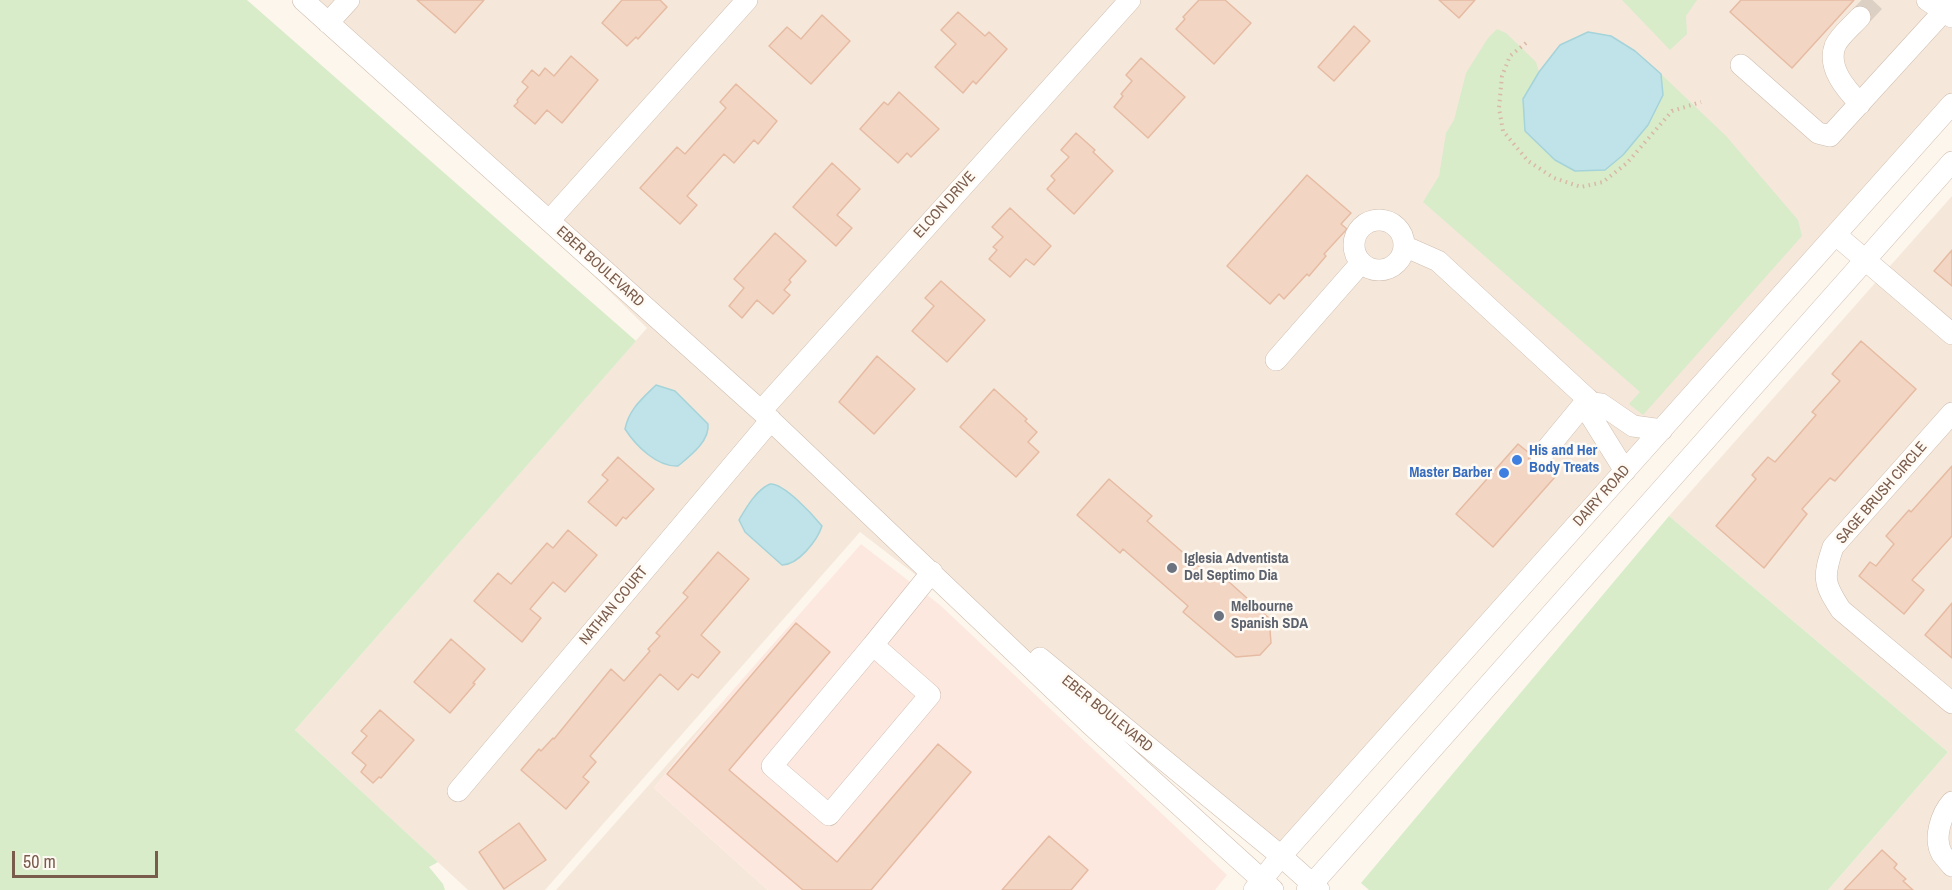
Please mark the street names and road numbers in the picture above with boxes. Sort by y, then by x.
street label: ELCON DRIVE [910,168,980,242]
street label: EBER BOULEVARD [552,223,648,311]
street label: SAGE BRUSH CIRCLE [1833,438,1931,548]
street label: DAIRY ROAD [1570,462,1634,530]
street label: NATHAN COURT [576,563,652,649]
street label: EBER BOULEVARD [1058,672,1156,756]

